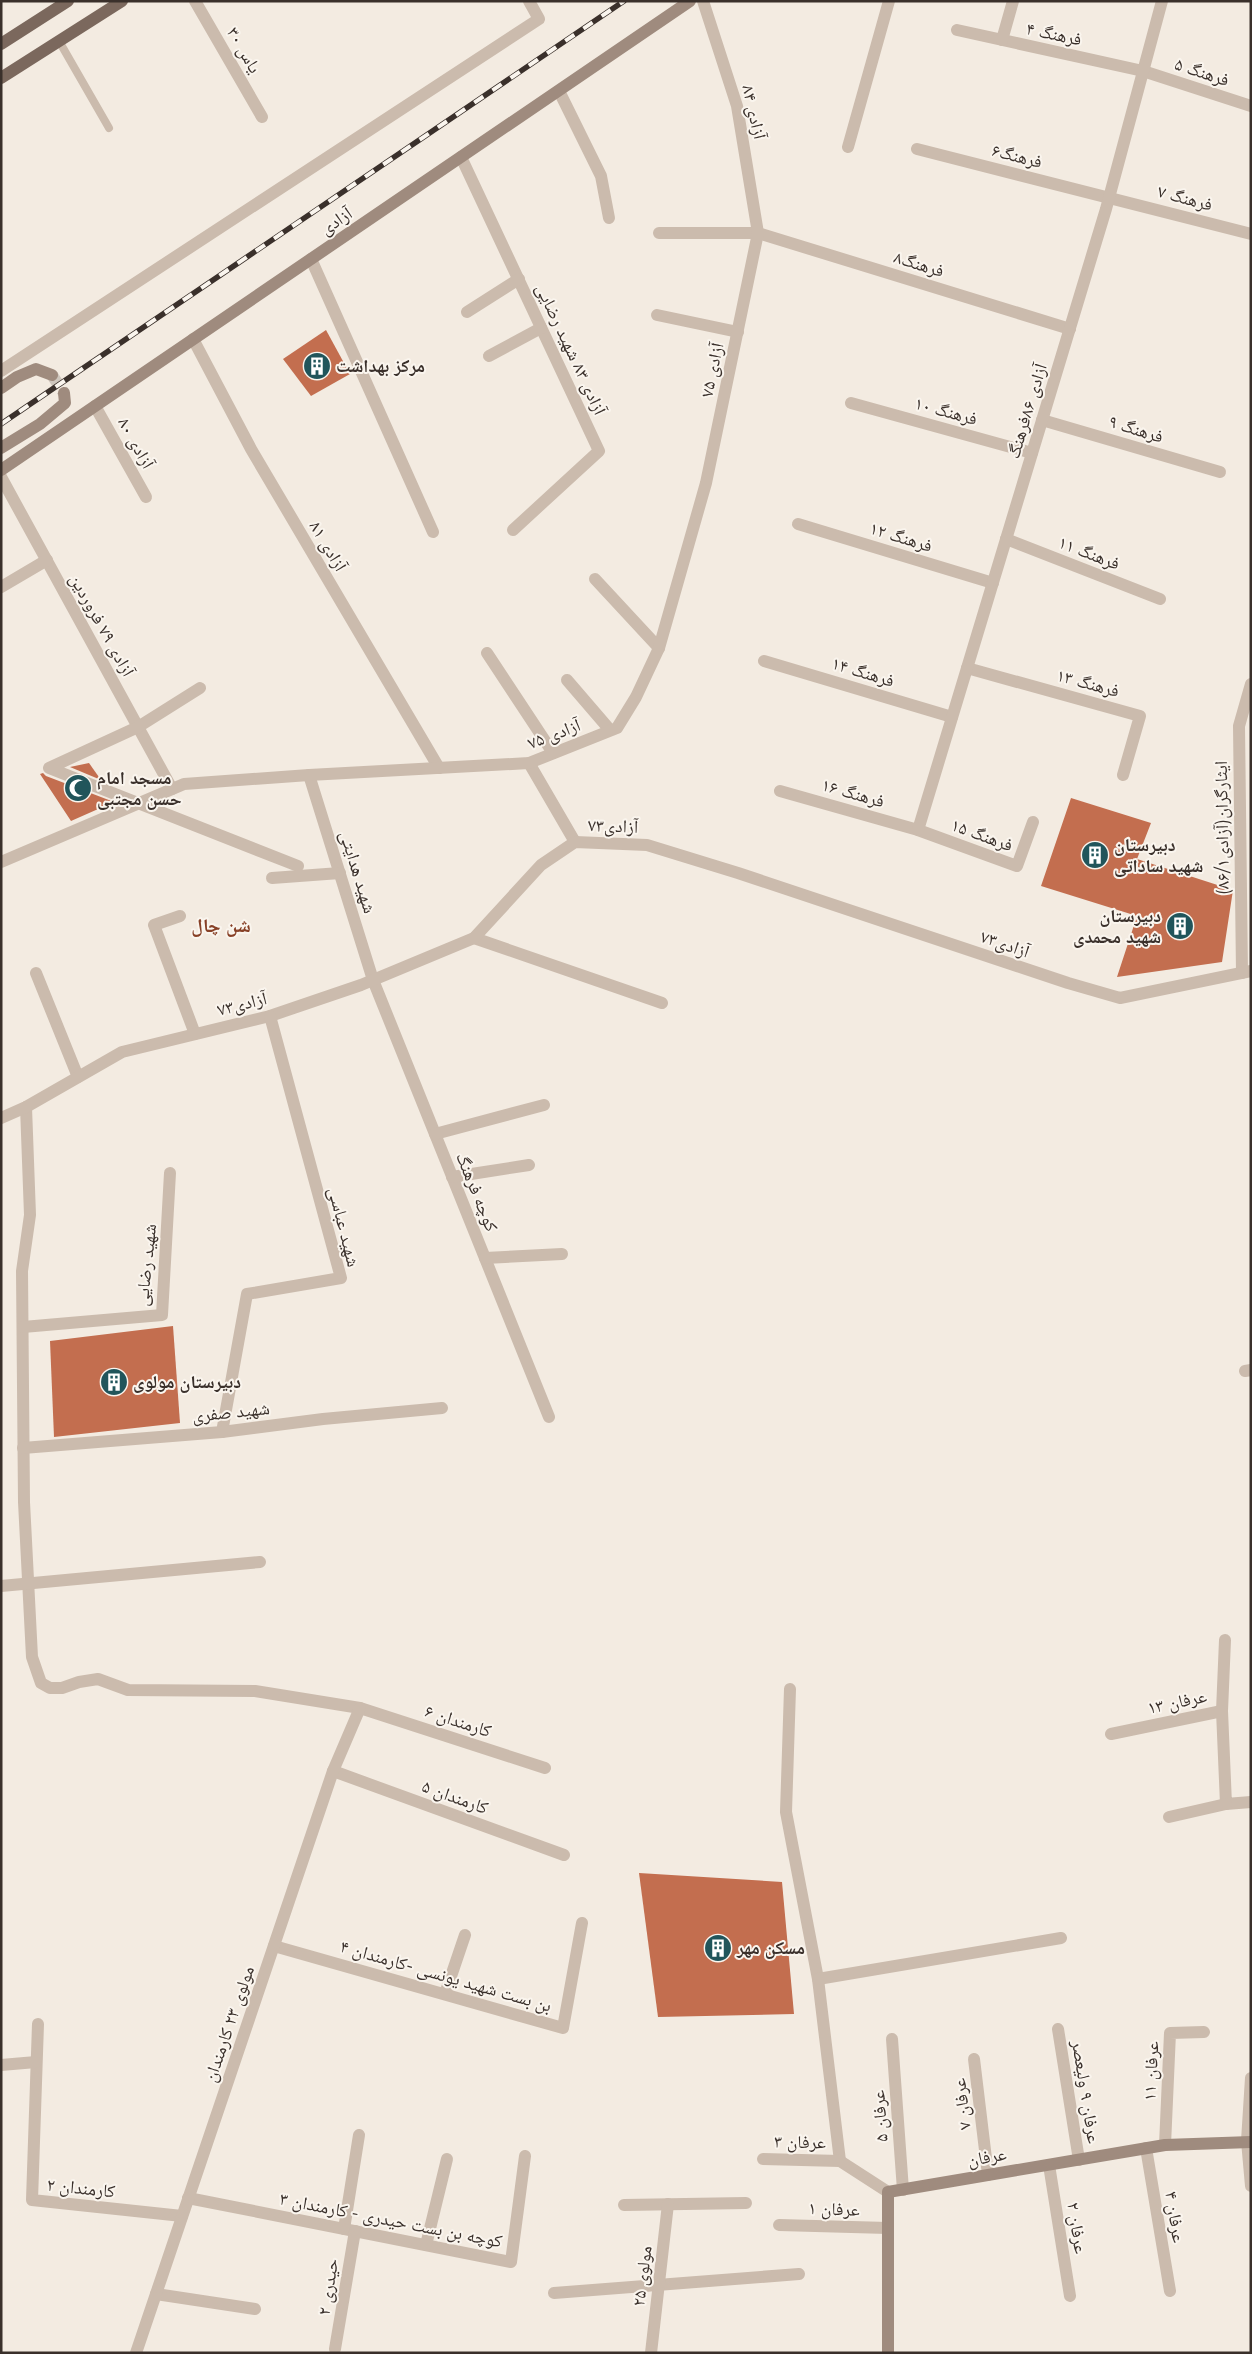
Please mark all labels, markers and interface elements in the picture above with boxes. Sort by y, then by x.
street label: فرهنگ ۴ [1024,17,1084,51]
street label: یاس ۳۰ [222,23,266,77]
street label: فرهنگ ۵ [1172,53,1232,91]
street label: آزادی ۸۴ [737,83,771,142]
street label: فرهنگ۶ [989,139,1045,173]
street label: فرهنگ ۷ [1155,180,1215,216]
street label: آزادی [316,202,357,240]
street label: فرهنگ۸ [891,246,947,282]
street label: آزادی ۸۳ شهید رضایی [531,280,611,419]
street label: آزادی ۷۵ [696,340,729,399]
building icon: مرکز بهداشت [302,351,332,381]
place label: مرکز بهداشت [336,355,425,377]
street label: آزادی ۸۶فرهنگ [1002,360,1052,461]
street label: فرهنگ ۱۰ [912,392,980,430]
street label: فرهنگ ۹ [1106,410,1166,448]
street label: آزادی ۸۰ [113,414,159,473]
street label: آزادی ۸۱ [304,517,352,576]
street label: فرهنگ ۱۲ [867,517,935,557]
street label: فرهنگ ۱۱ [1055,531,1123,575]
street label: آزادی ۷۹ فروردین [65,570,139,681]
street label: فرهنگ ۱۴ [829,652,897,692]
street label: فرهنگ ۱۳ [1054,664,1122,702]
street label: آزادی ۷۵ [524,714,584,754]
street label: ایثارگران(آزادی۸۶/۱) [1210,761,1234,895]
place label: مسجد امام حسن مجتبی [97,767,182,810]
mosque icon: مسجد امام حسن مجتبی [63,773,93,803]
street label: فرهنگ ۱۶ [819,774,887,812]
street label: آزادی۷۳ [587,814,639,838]
street label: فرهنگ ۱۵ [948,814,1016,856]
street label: شهید هدایتی [335,828,381,916]
place label: دبیرستان شهید ساداتی [1114,834,1203,877]
building icon: دبیرستان شهید ساداتی [1080,840,1110,870]
place label: دبیرستان شهید محمدی [1073,905,1161,948]
building icon: دبیرستان شهید محمدی [1165,911,1195,941]
district label: شن چال [191,914,251,937]
street label: آزادی۷۳ [978,925,1033,963]
street label: آزادی۷۳ [215,987,269,1021]
street label: کوچه فرهنگ [451,1149,503,1235]
street label: شهید عباسی [323,1185,365,1269]
street label: شهید رضایی [131,1223,161,1307]
building icon: دبیرستان مولوی [99,1367,129,1397]
place label: دبیرستان مولوی [133,1371,241,1393]
street label: شهید صفری [191,1397,271,1427]
street label: عرفان ۱۳ [1145,1685,1209,1719]
street label: کارمندان ۶ [422,1700,495,1742]
street label: کارمندان ۵ [419,1775,491,1819]
building icon: مسکن مهر [703,1933,733,1963]
street label: بن بست شهید یونسی -کارمندان ۴ [338,1935,554,2017]
place label: مسکن مهر [736,1937,805,1959]
street label: مولوی ۲۳ کارمندان [199,1963,259,2085]
street label: عرفان ۹ ولیعصر [1067,2038,1105,2145]
street label: عرفان ۱۱ [1138,2041,1164,2101]
street label: عرفان ۷ [948,2077,976,2131]
street label: عرفان ۵ [867,2089,893,2143]
street label: عرفان ۳ [774,2131,826,2153]
street label: عرفان [966,2143,1008,2171]
street label: کارمندان ۲ [46,2173,117,2203]
street label: کوچه بن بست حیدری - کارمندان ۳ [278,2188,505,2252]
street label: عرفان ۴ [1160,2190,1190,2244]
street label: عرفان ۱ [808,2197,860,2221]
street label: عرفان ۲ [1062,2201,1092,2255]
street label: مولوی ۲۵ [627,2244,657,2308]
street label: حیدری ۲ [313,2257,343,2317]

